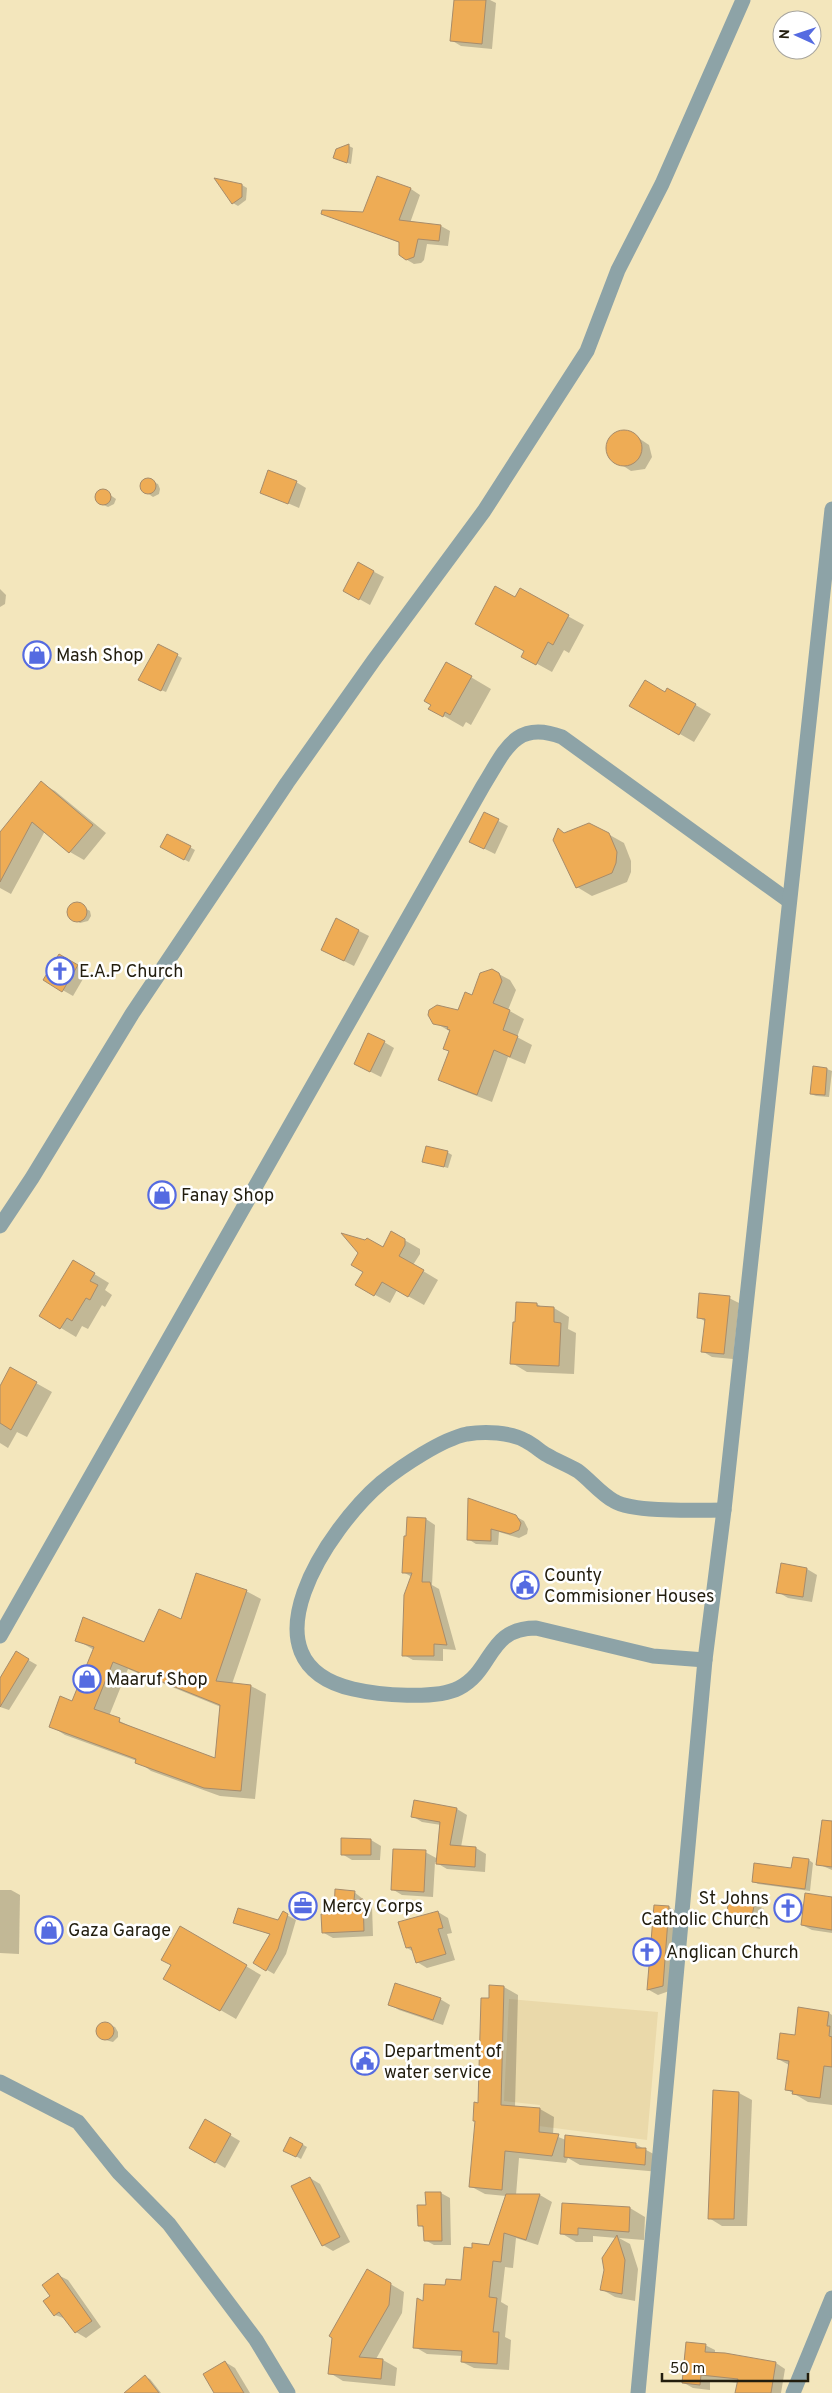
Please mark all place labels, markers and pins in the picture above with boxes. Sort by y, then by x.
shop icon: Mash Shop [22,640,52,670]
place label: Mash Shop [56,645,144,668]
church icon: E.A.P Church [45,956,75,986]
place label: E.A.P Church [79,961,183,984]
shop icon: Fanay Shop [147,1180,177,1210]
place label: Fanay Shop [181,1185,274,1208]
place label: County Commisioner Houses [544,1565,714,1609]
public building icon: County Commisioner Houses [510,1570,540,1600]
shop icon: Maaruf Shop [72,1664,102,1694]
place label: Maaruf Shop [106,1669,208,1692]
place label: St Johns Catholic Church [641,1888,769,1932]
office icon: Mercy Corps [288,1891,318,1921]
church icon: St Johns Catholic Church [773,1893,803,1923]
place label: Mercy Corps [322,1896,423,1919]
shop icon: Gaza Garage [34,1915,64,1945]
place label: Gaza Garage [68,1920,171,1943]
church icon: Anglican Church [632,1937,662,1967]
place label: Anglican Church [666,1942,799,1965]
place label: Department of water service [384,2041,502,2085]
public building icon: Department of water service [350,2046,380,2076]

